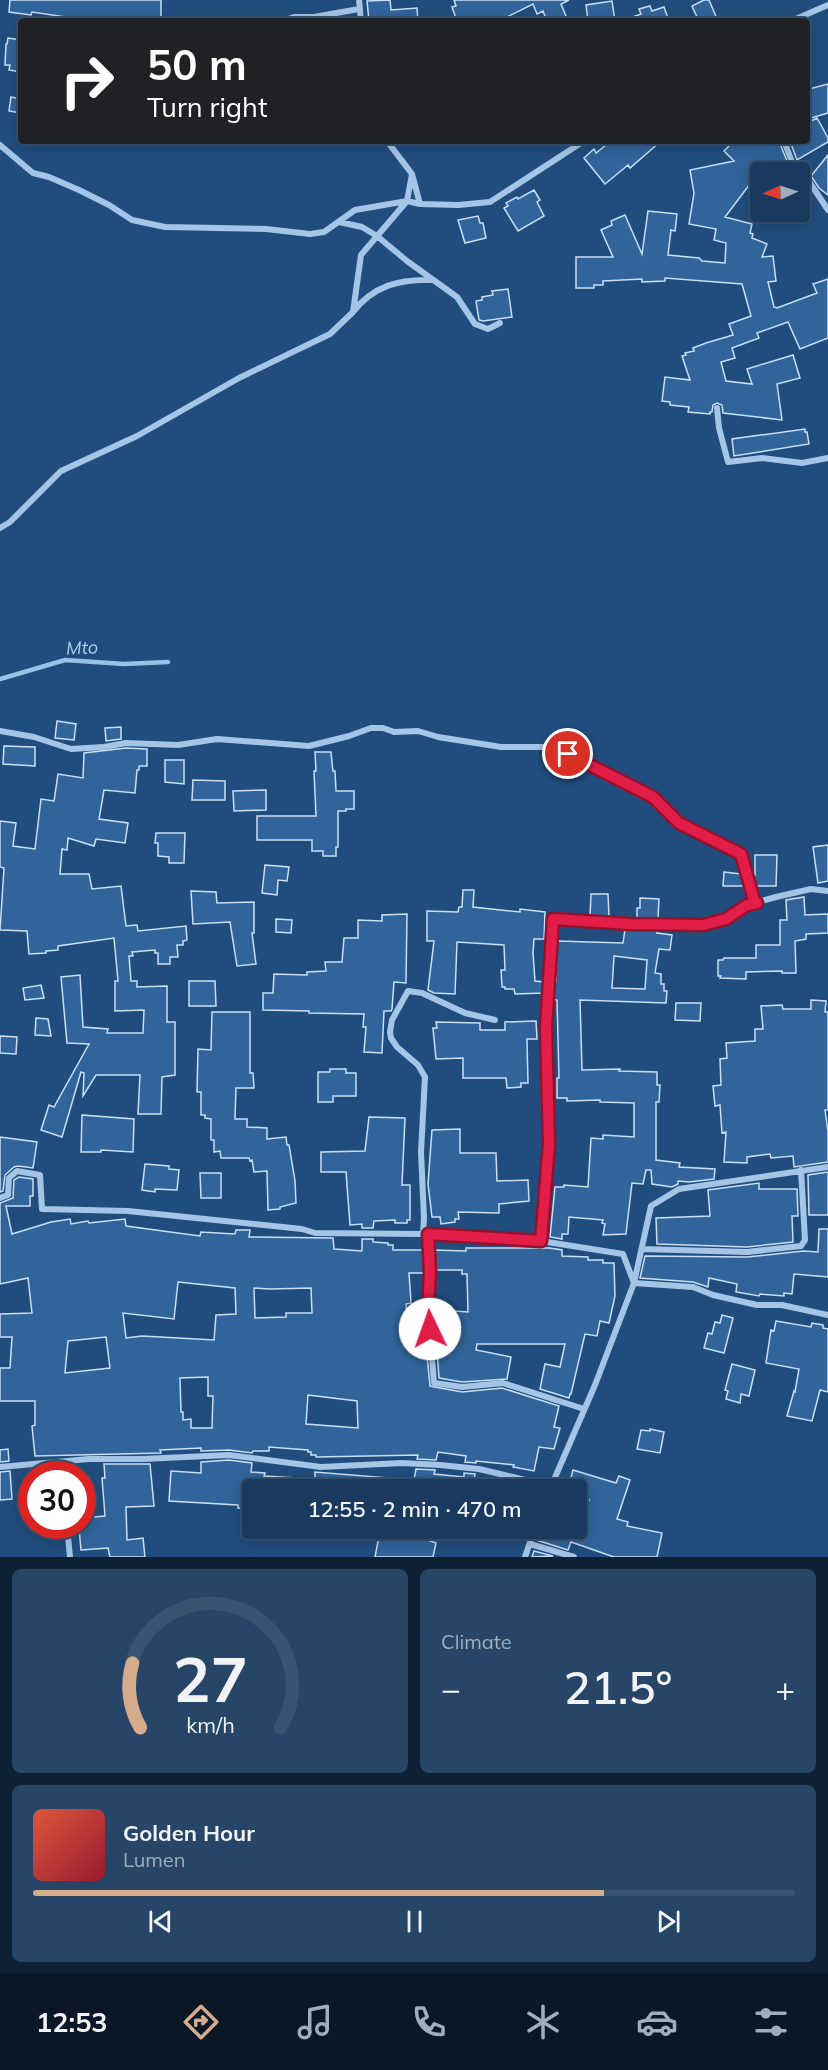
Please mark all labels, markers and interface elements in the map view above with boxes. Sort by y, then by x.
text: 50 m [147,38,247,91]
icon: right [48,42,126,120]
text: Turn right [147,90,267,124]
north arrow [750,162,810,222]
map controls [750,162,810,222]
water label: Mto [66,635,98,660]
pin [542,728,593,779]
icon: arrive [551,737,584,770]
position arrow [398,1297,462,1361]
speed limit sign: 30 [18,1461,96,1539]
text: 12:55 · 2 min · 470 m [307,1495,522,1523]
text: Climate [441,1629,512,1654]
text: 27 [173,1639,247,1718]
text: 21.5° [564,1659,672,1715]
text: − [441,1668,461,1709]
text: + [775,1668,795,1709]
text: km/h [186,1711,234,1738]
text: Golden Hour [123,1819,255,1847]
text: Lumen [123,1847,185,1872]
icon: previous [144,1905,177,1938]
icon: pause [398,1905,431,1938]
icon: next [652,1905,685,1938]
icon: directions [180,2001,222,2043]
icon: music [294,2001,336,2043]
icon: phone [408,2001,450,2043]
icon: climate [522,2001,564,2043]
icon: car [636,2001,678,2043]
icon: filters [750,2001,792,2043]
text: 12:53 [36,2005,108,2039]

